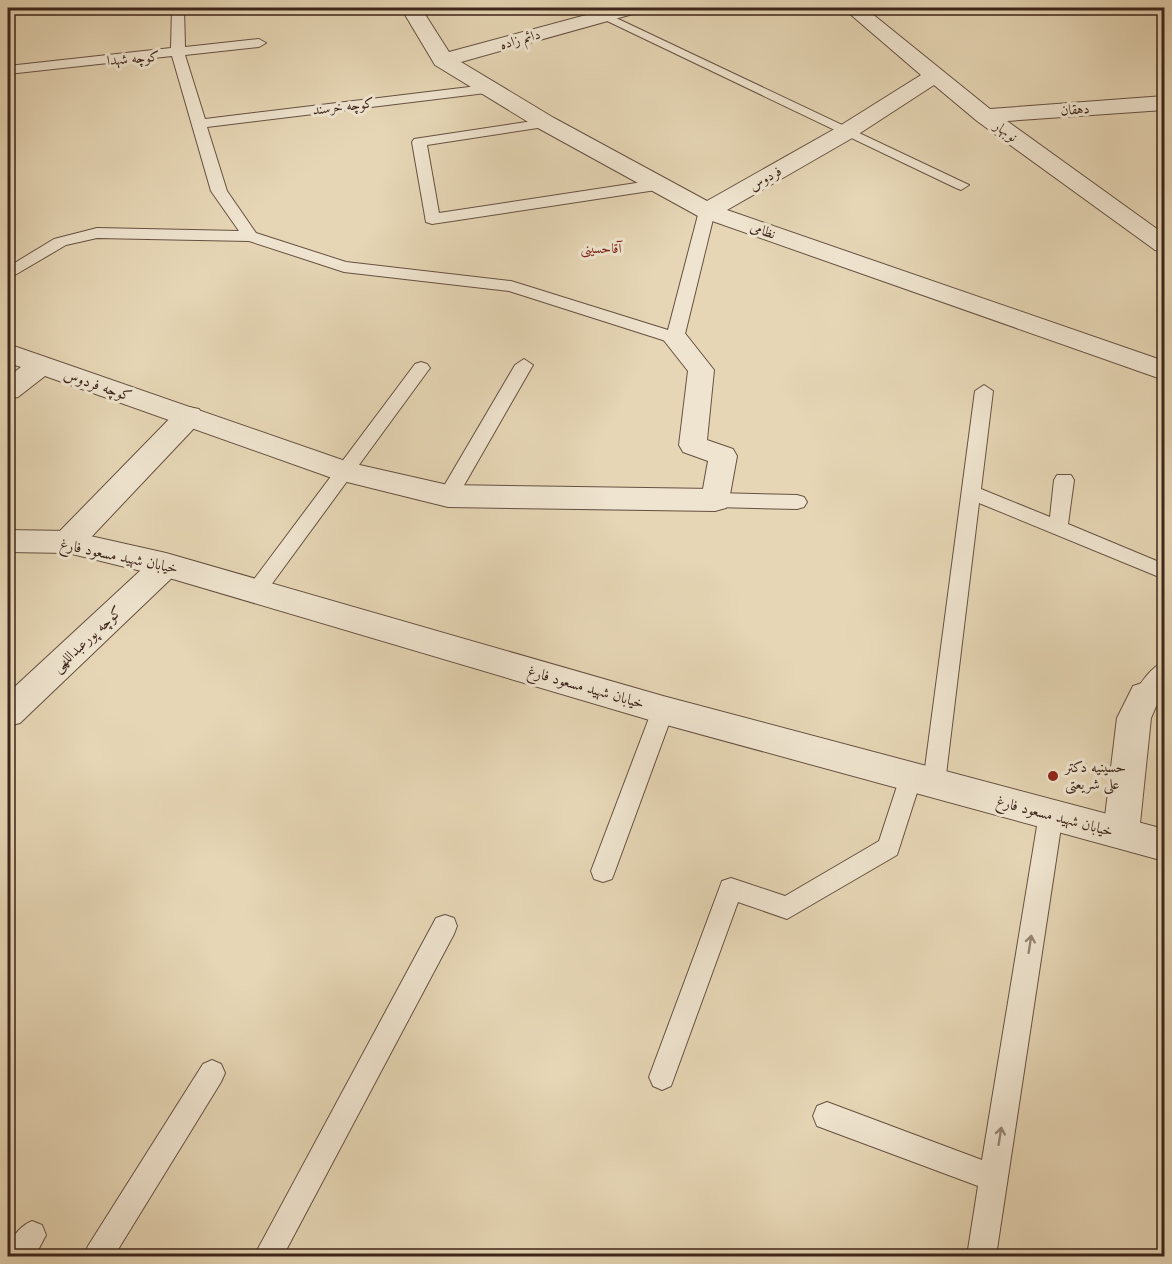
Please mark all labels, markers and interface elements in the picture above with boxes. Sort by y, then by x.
street label: دائم زاده [498,25,544,57]
street label: کوچه شهدا [106,47,160,70]
street label: کوچه خرسند [311,93,375,120]
street label: دهقان [1060,99,1090,119]
street label: نوبهار [988,115,1022,147]
street label: فردوس [745,162,785,194]
street label: نظامی [748,217,778,243]
district label: آقاحسینی [580,239,624,258]
street label: کوچه فردوس [61,364,135,407]
street label: خیابان شهید مسعود فارغ [57,534,180,581]
street label: کوچه پورعبداللهی [48,601,127,677]
street label: خیابان شهید مسعود فارغ [525,661,647,716]
place label: حسینیه دکتر علی شریعتی [1063,757,1126,795]
marker: حسینیه دکتر علی شریعتی [1046,769,1060,783]
street label: خیابان شهید مسعود فارغ [994,791,1116,844]
one-way arrow [1025,934,1036,954]
one-way arrow [994,1127,1005,1147]

